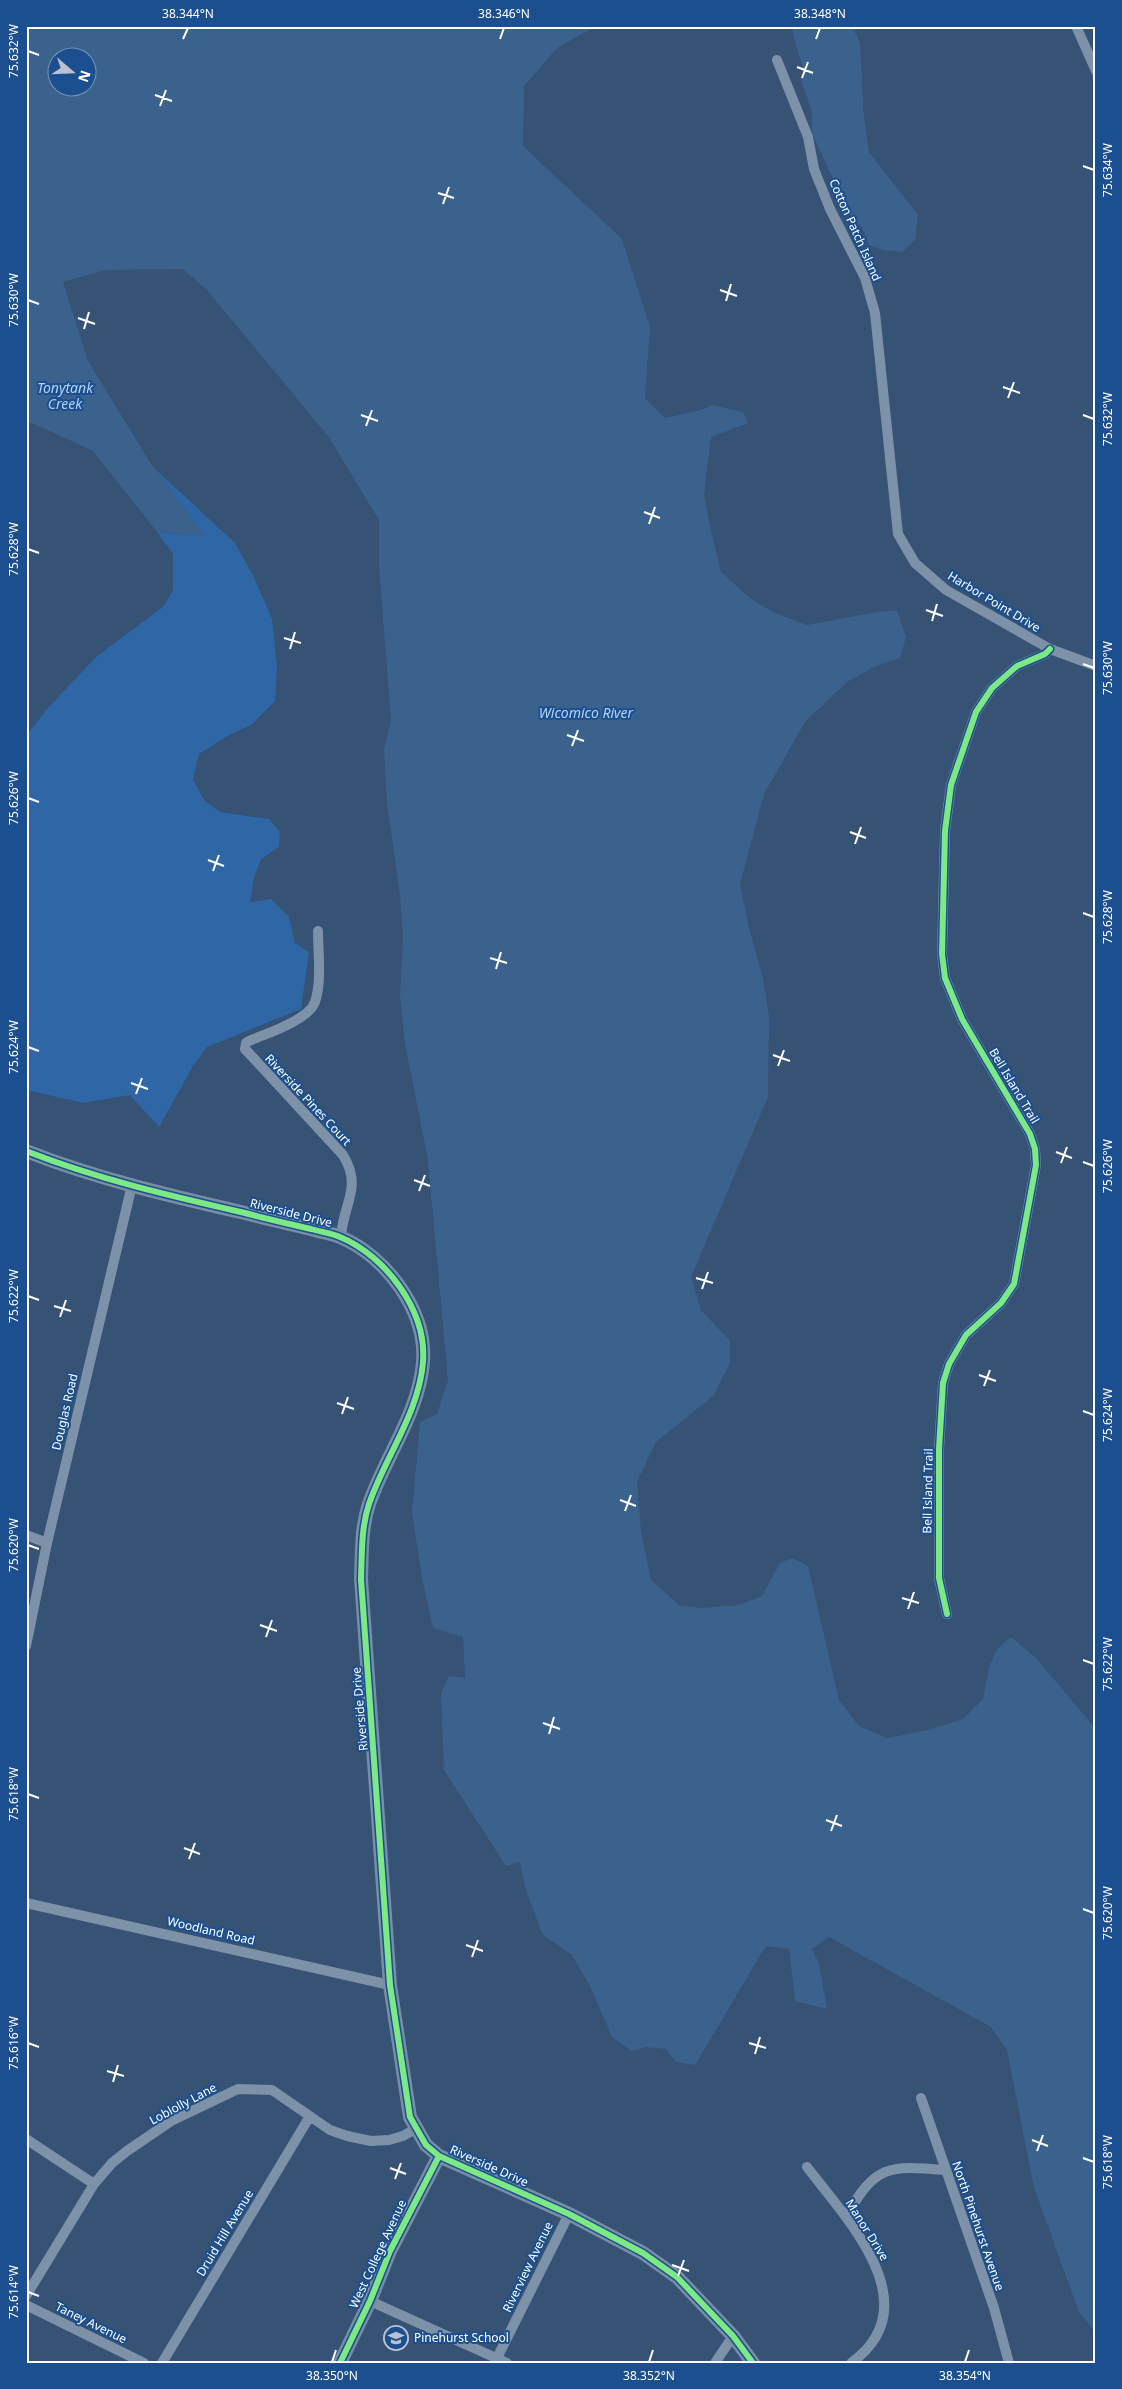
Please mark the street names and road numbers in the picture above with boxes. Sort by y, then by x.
street label: Cotton Patch Island [825,176,886,284]
street label: Harbor Point Drive [945,567,1044,636]
street label: Bell Island Trail [985,1045,1044,1127]
street label: Riverside Pines Court [261,1050,356,1150]
street label: Riverside Drive [248,1194,334,1231]
street label: Douglas Road [47,1372,82,1452]
street label: Bell Island Trail [918,1448,937,1534]
street label: Riverside Drive [347,1666,372,1752]
street label: Woodland Road [166,1912,257,1949]
street label: Loblolly Lane [146,2079,220,2128]
street label: Riverside Drive [447,2141,531,2191]
street label: North Pinehurst Avenue [948,2159,1009,2293]
street label: Druid Hill Avenue [192,2186,257,2279]
street label: West College Avenue [345,2196,410,2311]
street label: Manor Drive [842,2196,893,2264]
street label: Riverview Avenue [498,2218,557,2315]
street label: Taney Avenue [53,2298,130,2347]

